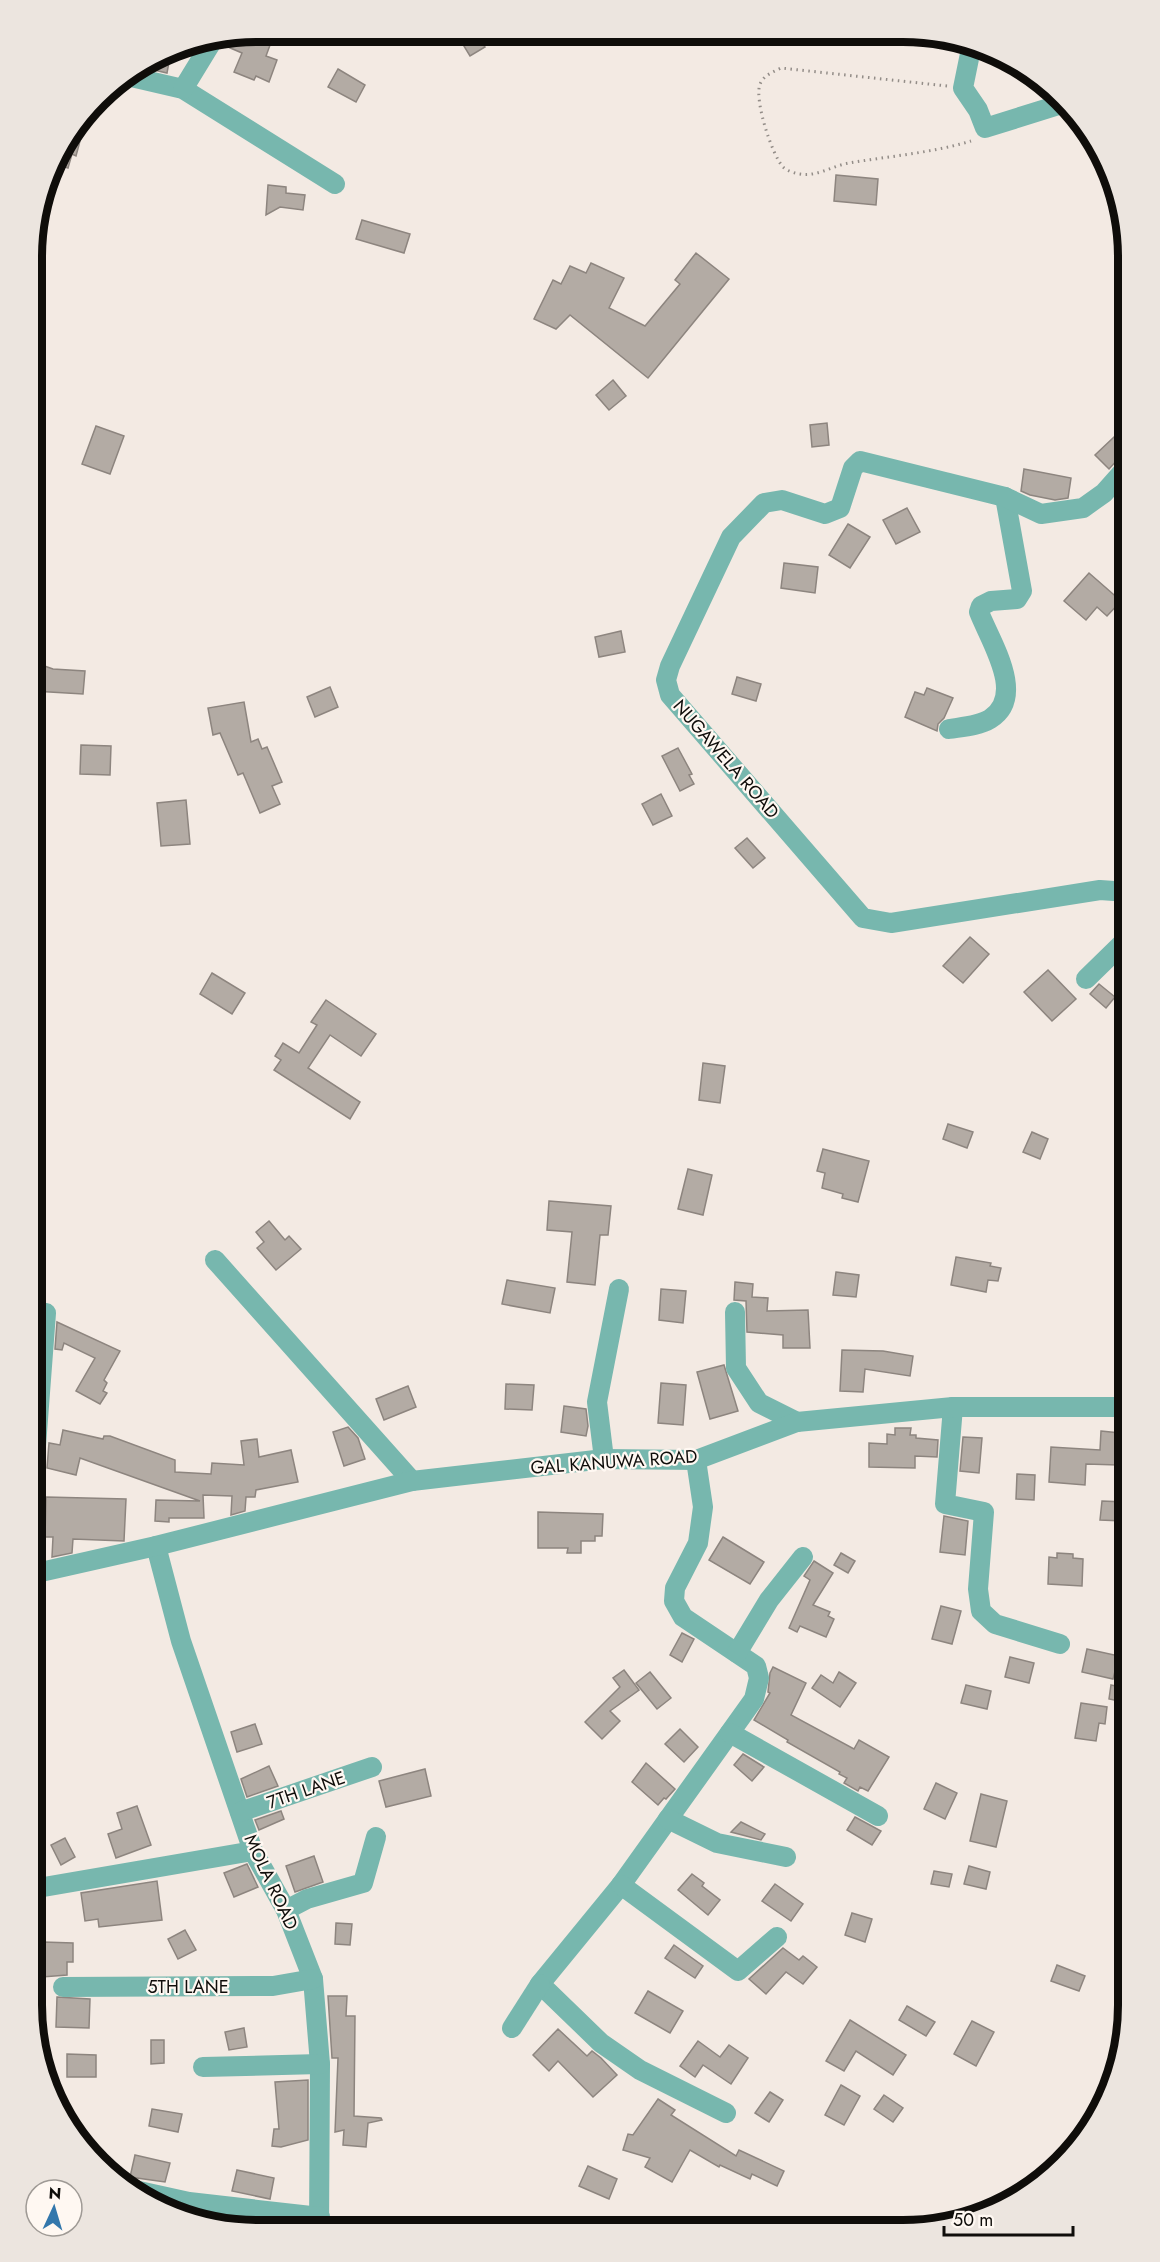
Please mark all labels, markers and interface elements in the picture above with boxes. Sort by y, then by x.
street label: NUGAWELA ROAD [667,694,785,824]
street label: GAL KANUWA ROAD [530,1443,698,1481]
street label: 7TH LANE [263,1764,349,1816]
street label: MOLA ROAD [238,1830,304,1934]
street label: 5TH LANE [147,1974,229,2000]
north arrow [24,2178,84,2238]
text: N [48,2182,62,2205]
scale bar [944,2199,1073,2237]
text: 50 m [953,2207,993,2233]

